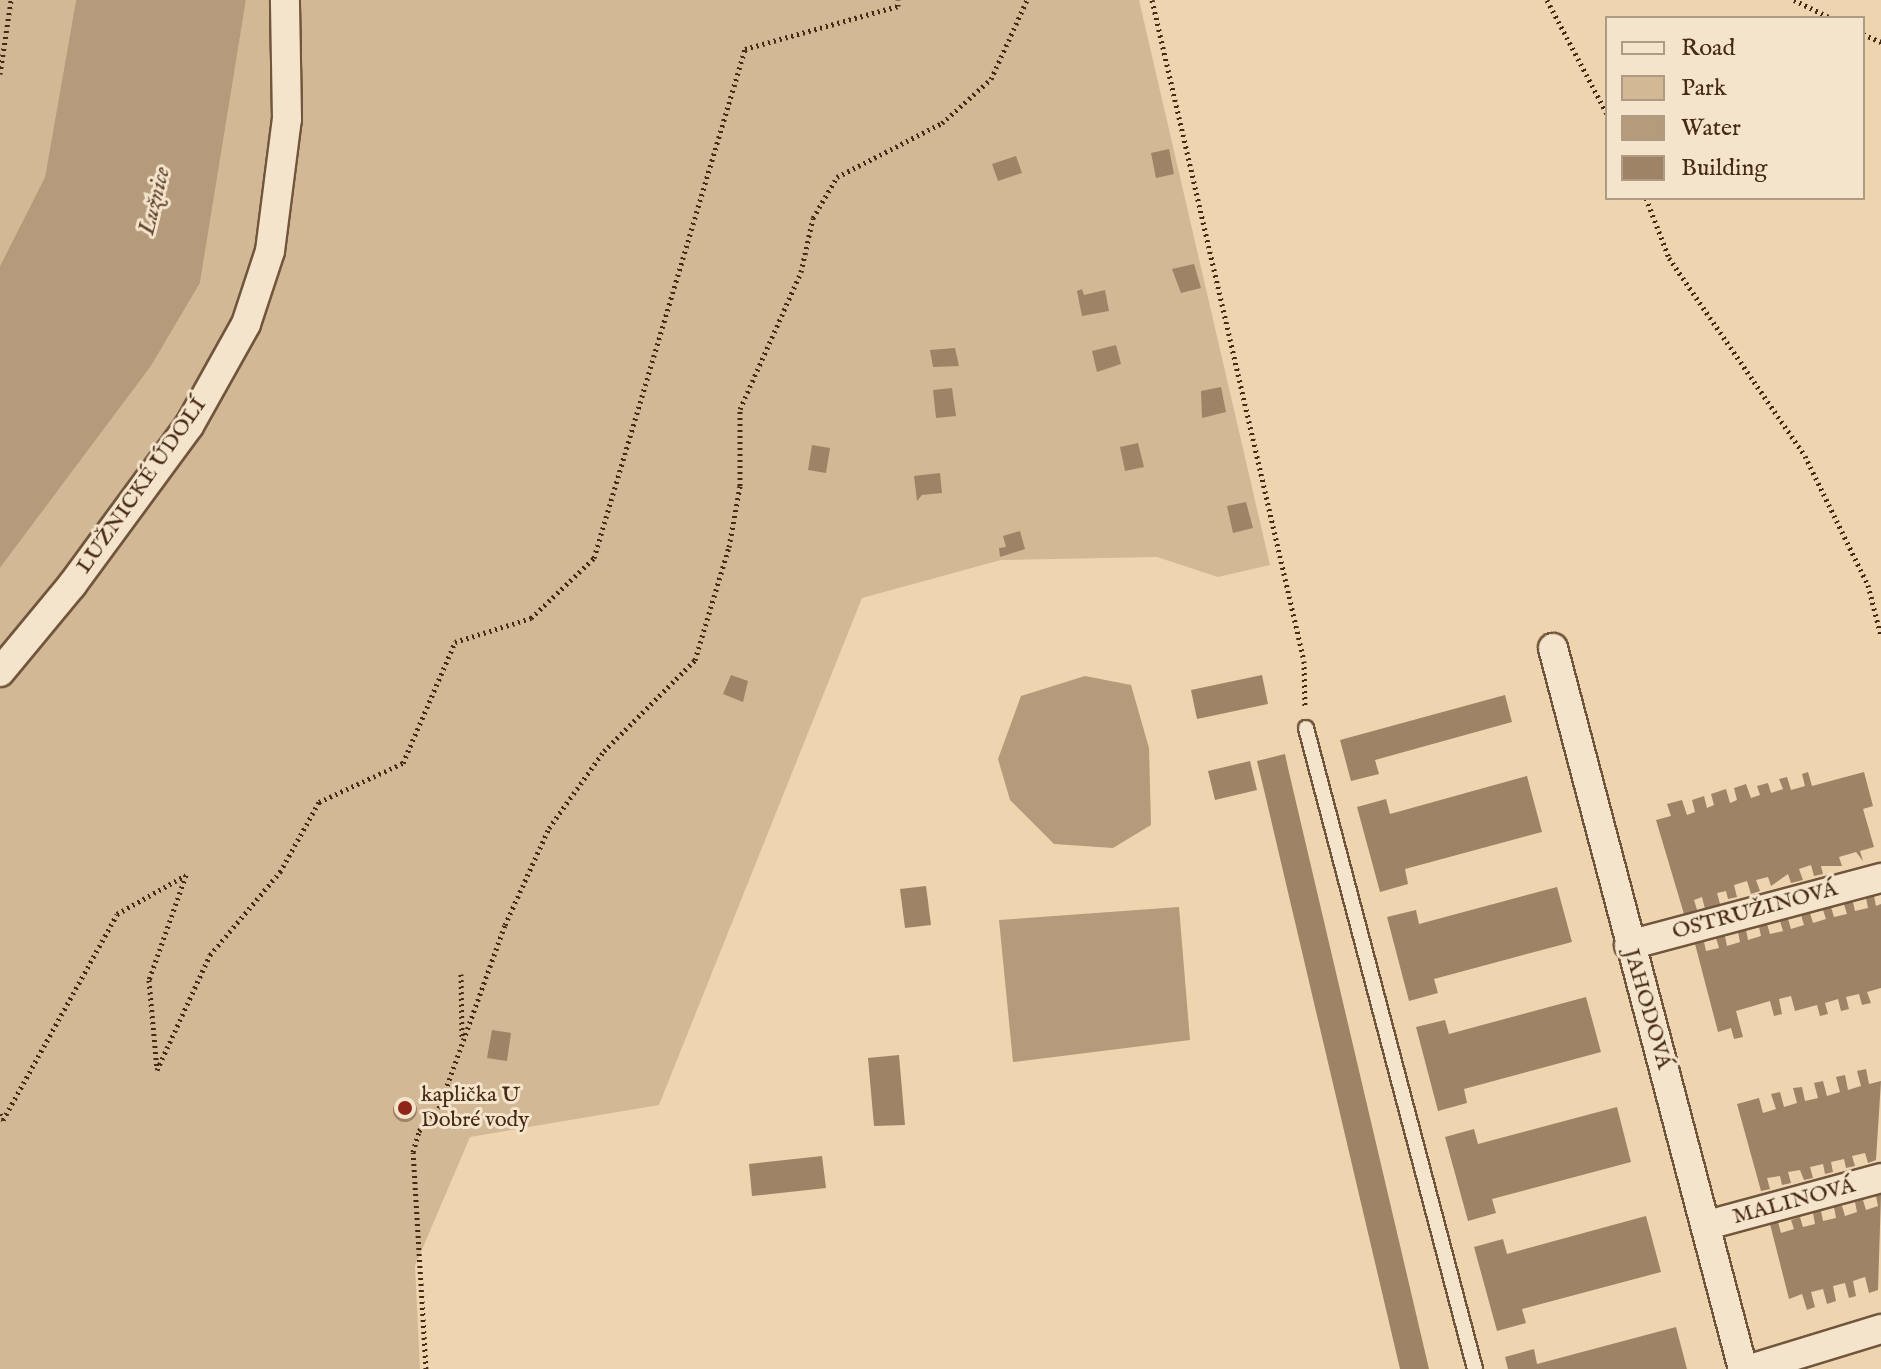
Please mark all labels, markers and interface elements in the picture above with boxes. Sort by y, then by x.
legend [1605,16,1865,200]
text: Road [1681,33,1735,64]
text: Park [1681,73,1727,104]
text: Water [1681,113,1741,144]
text: Building [1681,153,1767,184]
water label: Lužnice [133,164,177,238]
street label: LUŽNICKÉ ÚDOLÍ [71,393,213,579]
street label: OSTRUŽINOVÁ [1670,876,1840,946]
street label: JAHODOVÁ [1617,946,1677,1072]
place label: kaplička U Dobré vody [421,1082,529,1134]
marker: kaplička U Dobré vody [396,1099,414,1117]
street label: MALINOVÁ [1730,1173,1858,1231]

